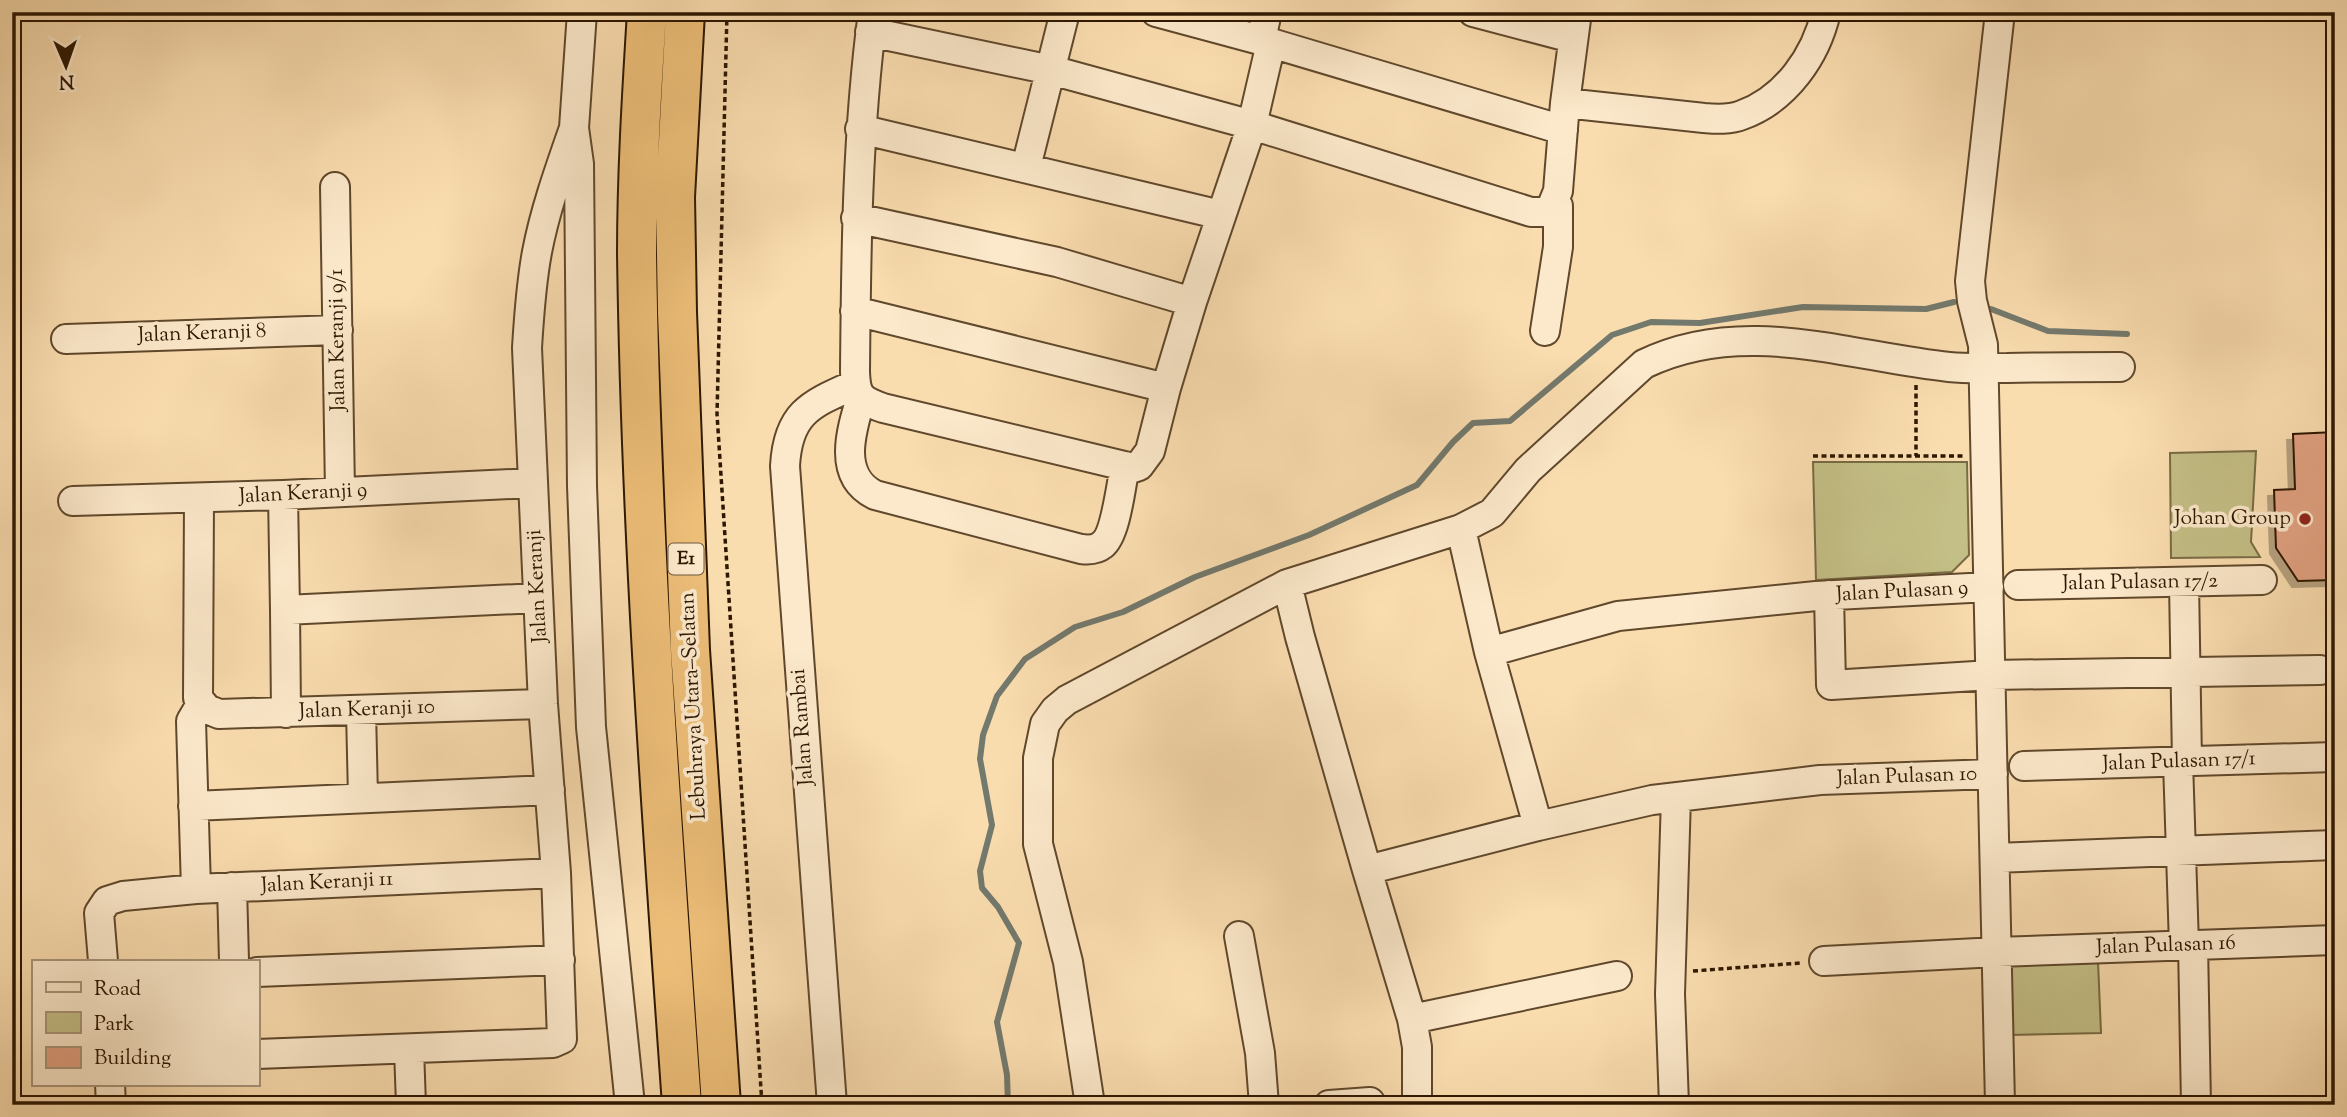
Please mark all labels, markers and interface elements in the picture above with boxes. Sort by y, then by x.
north arrow [32,32,102,102]
text: N [58,67,75,94]
street label: Jalan Keranji 9/1 [322,268,354,413]
street label: Jalan Keranji 8 [136,317,267,351]
street label: Jalan Keranji 9 [237,476,368,512]
place label: Johan Group [2173,504,2291,534]
marker: Johan Group [2297,511,2313,527]
street label: Jalan Keranji [520,528,556,645]
road number: E1 [668,544,704,574]
street label: Jalan Pulasan 17/2 [2061,567,2218,599]
street label: Jalan Pulasan 9 [1834,574,1969,610]
street label: Lebuhraya Utara–Selatan [673,591,715,821]
street label: Jalan Rambai [784,667,822,788]
street label: Jalan Keranji 10 [297,693,436,727]
street label: Jalan Pulasan 17/1 [2101,744,2256,780]
street label: Jalan Pulasan 10 [1835,760,1978,794]
street label: Jalan Keranji 11 [259,865,394,901]
street label: Jalan Pulasan 16 [2095,929,2236,963]
legend [32,960,259,1086]
text: Road [94,975,141,1005]
text: Park [94,1010,135,1040]
text: Building [94,1044,171,1074]

